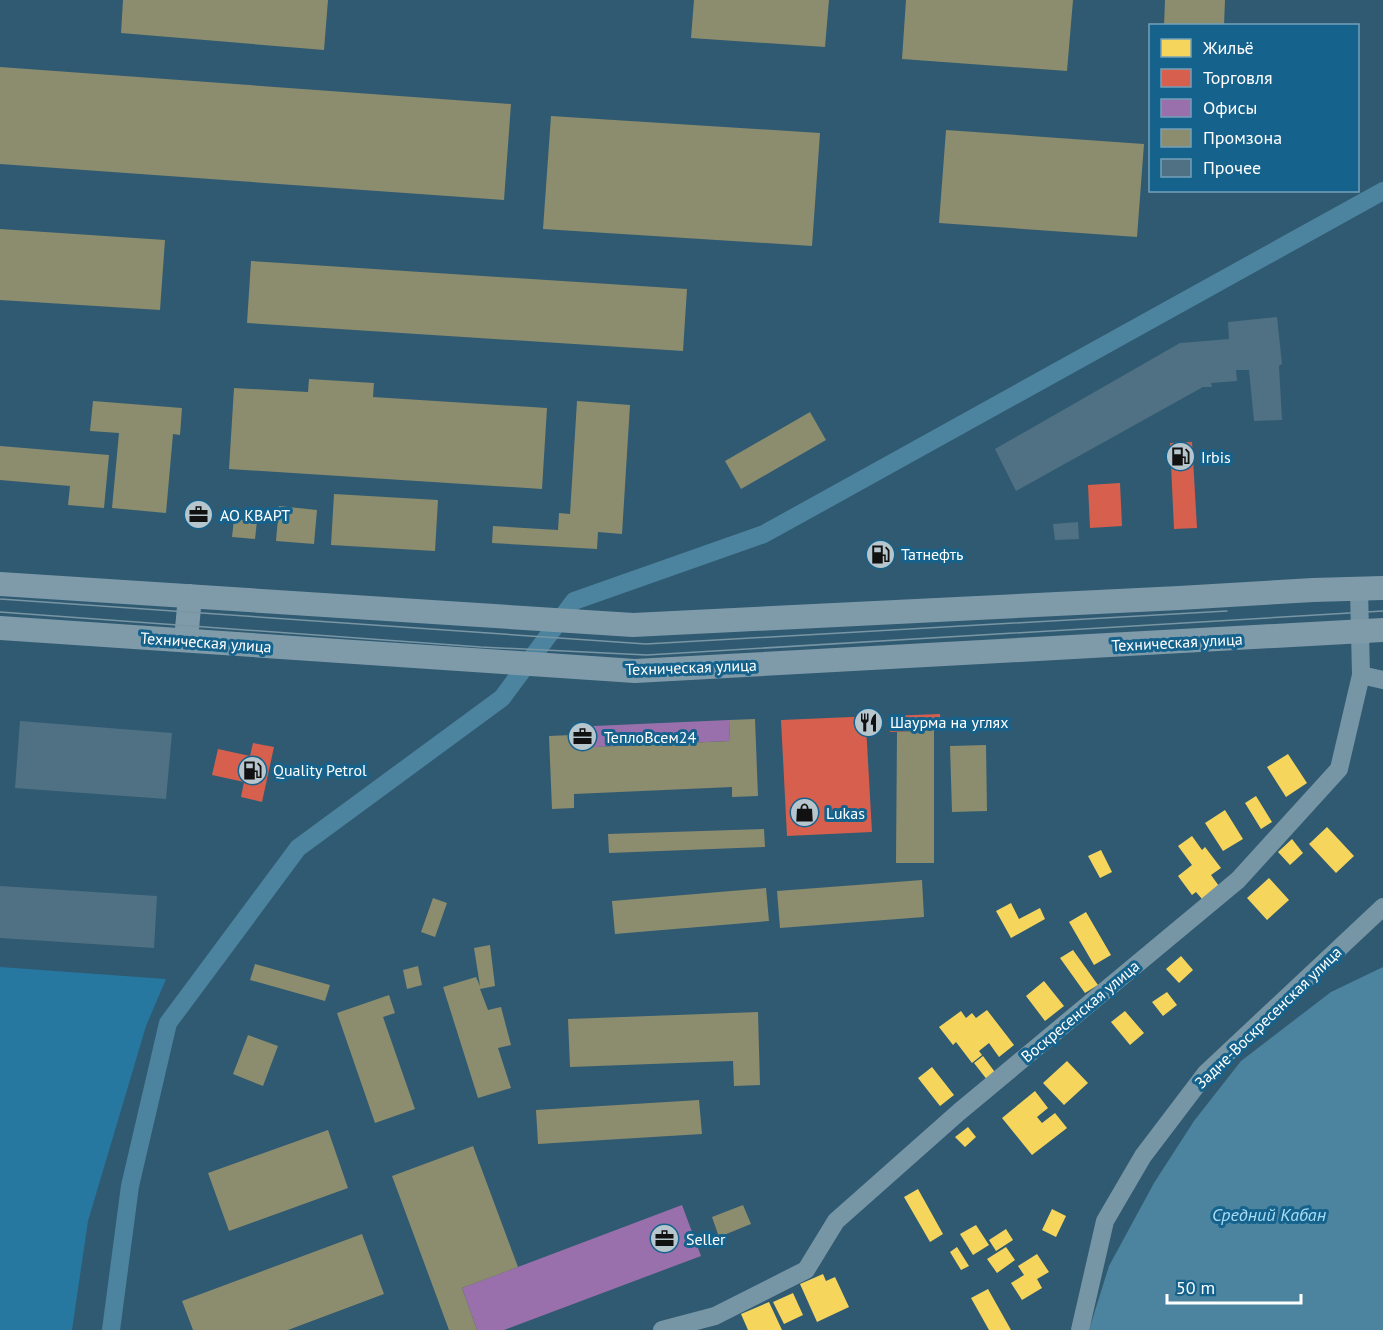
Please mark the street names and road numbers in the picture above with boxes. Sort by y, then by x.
street label: Техническая улица [140,627,272,657]
street label: Техническая улица [1111,629,1243,655]
street label: Техническая улица [625,655,757,679]
street label: Задне-Воскресенская улица [1190,942,1346,1092]
street label: Воскресенская улица [1017,956,1143,1066]

